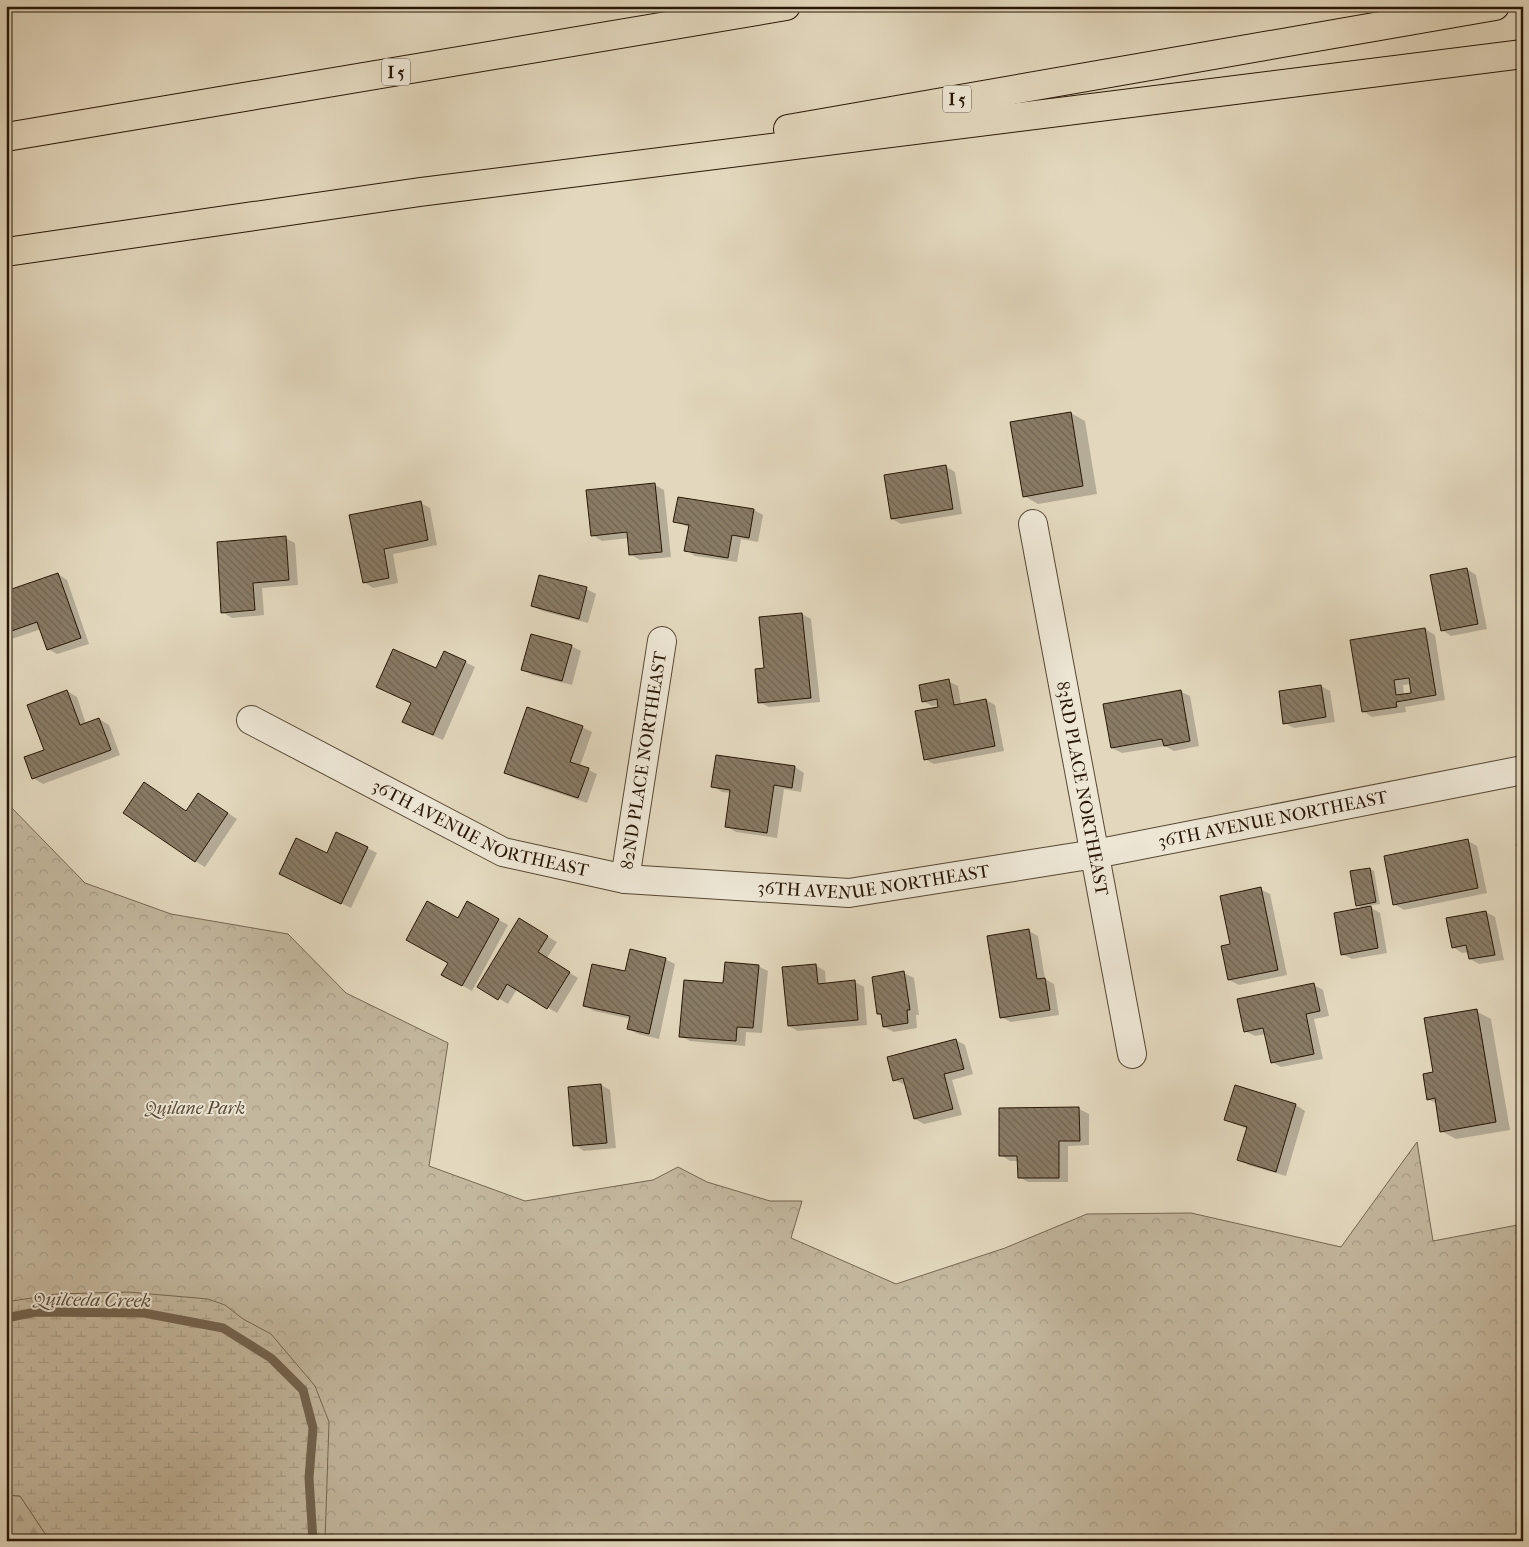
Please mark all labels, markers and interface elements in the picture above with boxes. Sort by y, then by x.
road number: I 5 [382,58,410,86]
road number: I 5 [943,86,971,112]
street label: 82ND PLACE NORTHEAST [617,649,671,871]
street label: 83RD PLACE NORTHEAST [1052,680,1112,898]
street label: 36TH AVENUE NORTHEAST [368,775,591,882]
street label: 36TH AVENUE NORTHEAST [1156,787,1390,852]
street label: 36TH AVENUE NORTHEAST [757,861,992,904]
park label: Quilane Park [144,1098,245,1119]
water label: Quilceda Creek [32,1288,151,1312]

